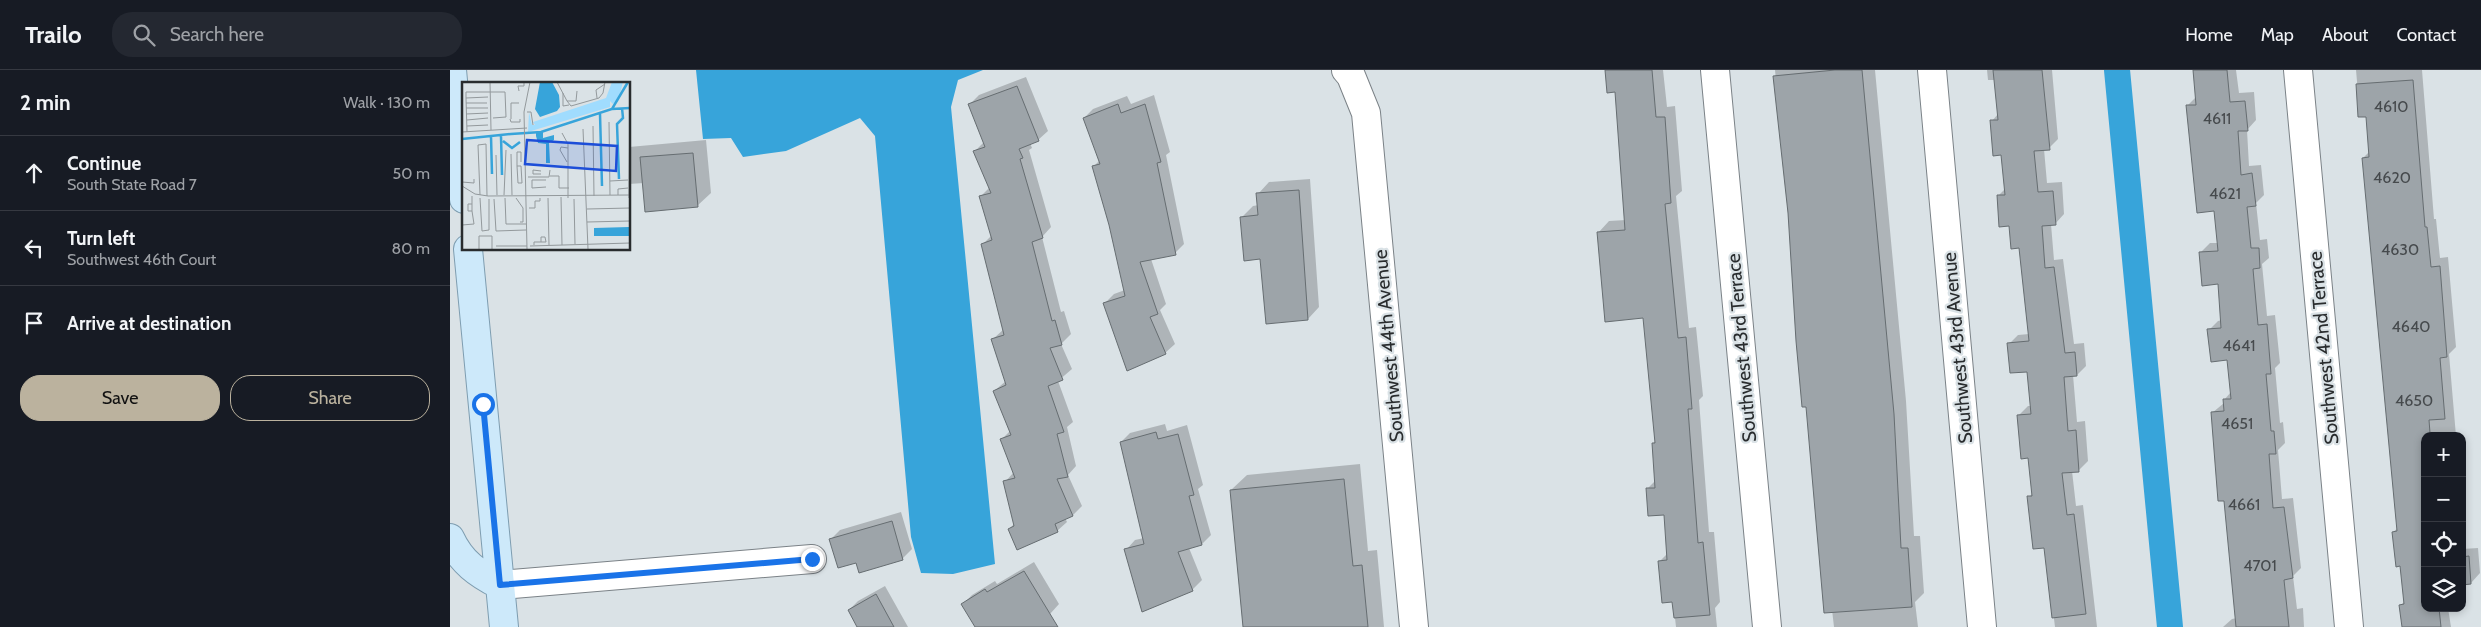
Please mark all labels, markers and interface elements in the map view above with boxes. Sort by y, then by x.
search box [112,12,462,57]
text: Trailo [25,20,82,49]
icon: search [130,21,158,49]
text: Search here [170,23,264,46]
text: Home [2185,24,2233,46]
text: Map [2261,24,2294,46]
text: About [2322,24,2368,46]
text: Contact [2396,24,2456,46]
inset map [462,82,630,250]
text: 2 min [20,90,71,115]
text: Walk · 130 m [343,93,430,112]
house number: 4610 [2374,97,2408,116]
house number: 4611 [2203,109,2231,128]
text: Continue [67,152,141,175]
icon: ahead [20,159,48,187]
text: 50 m [393,164,430,183]
house number: 4620 [2373,168,2411,187]
text: South State Road 7 [67,175,197,194]
house number: 4621 [2209,184,2241,203]
text: Turn left [67,227,135,250]
icon: left [20,234,48,262]
text: 80 m [392,239,430,258]
house number: 4630 [2381,240,2419,259]
street label: Southwest 44th Avenue [1369,248,1408,443]
text: Southwest 46th Court [67,250,216,269]
street label: Southwest 42nd Terrace [2304,250,2343,446]
street label: Southwest 43rd Avenue [1938,251,1977,445]
street label: Southwest 43rd Terrace [1722,252,1761,443]
icon: arrive [20,309,48,337]
text: Arrive at destination [67,312,231,335]
house number: 4640 [2392,317,2430,336]
house number: 4641 [2223,336,2255,355]
button: Save [20,375,220,421]
button: Share [230,375,430,421]
house number: 4650 [2395,391,2433,410]
route start [472,393,495,416]
house number: 4651 [2221,414,2253,433]
map controls [2421,432,2466,612]
button: + [2421,432,2466,477]
button: − [2421,477,2466,522]
house number: 4661 [2228,495,2260,514]
button: locate [2421,522,2466,567]
route end [801,548,824,571]
house number: 4701 [2243,556,2277,575]
button: layers [2421,567,2466,612]

